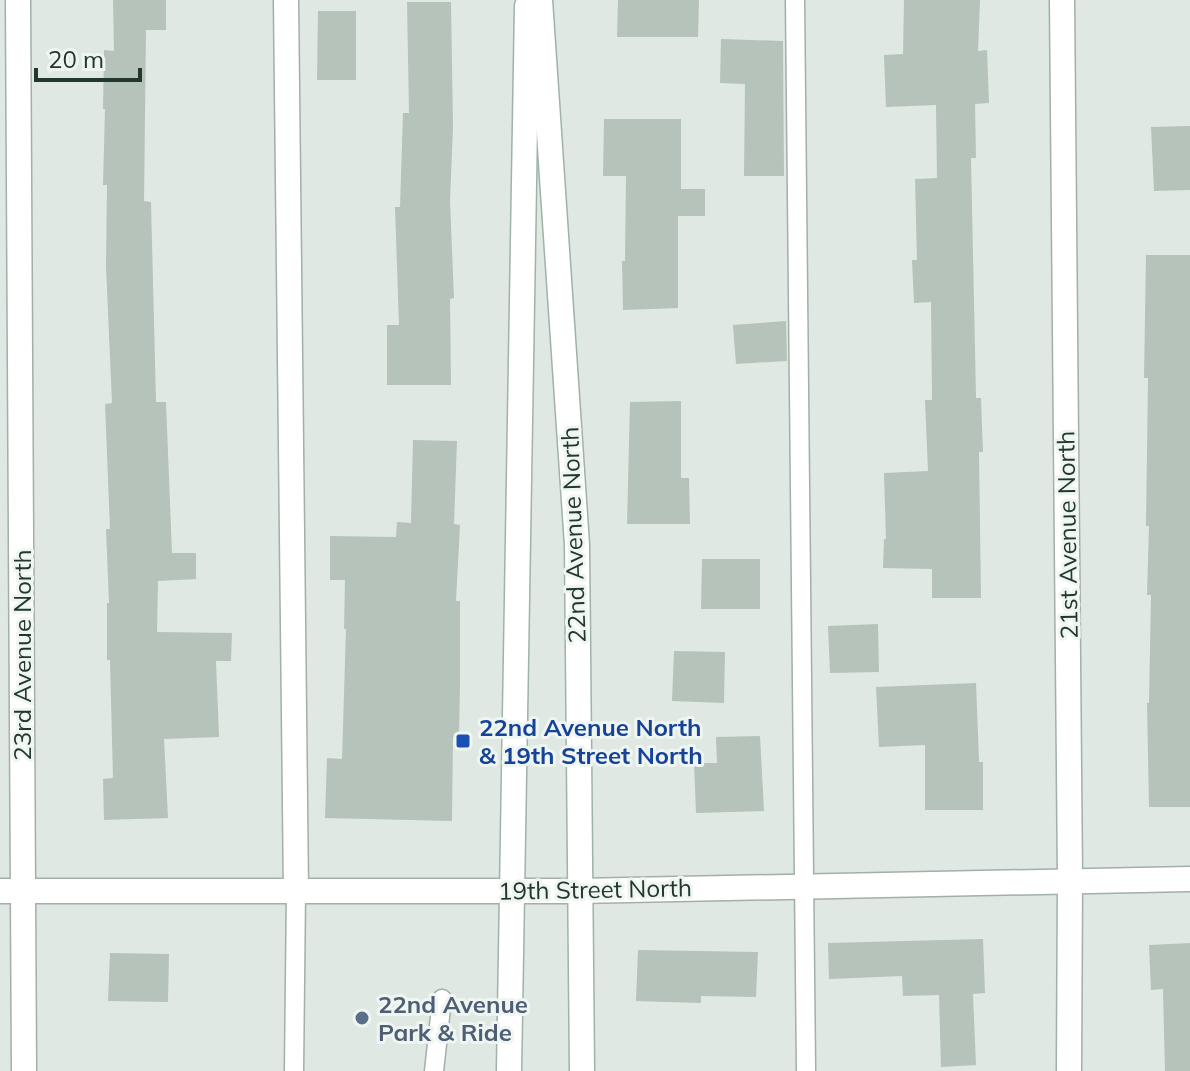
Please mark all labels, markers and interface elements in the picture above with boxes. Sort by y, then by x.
scale bar [36,32,140,82]
text: 20 m [48,44,104,74]
street label: 22nd Avenue North [554,426,592,644]
street label: 21st Avenue North [1050,430,1084,640]
street label: 23rd Avenue North [7,549,37,761]
place label: 22nd Avenue North & 19th Street North [479,712,703,770]
marker: 22nd Avenue North & 19th Street North [454,732,472,750]
street label: 19th Street North [498,872,692,906]
place label: 22nd Avenue Park & Ride [378,989,528,1047]
marker: 22nd Avenue Park & Ride [353,1009,371,1027]

